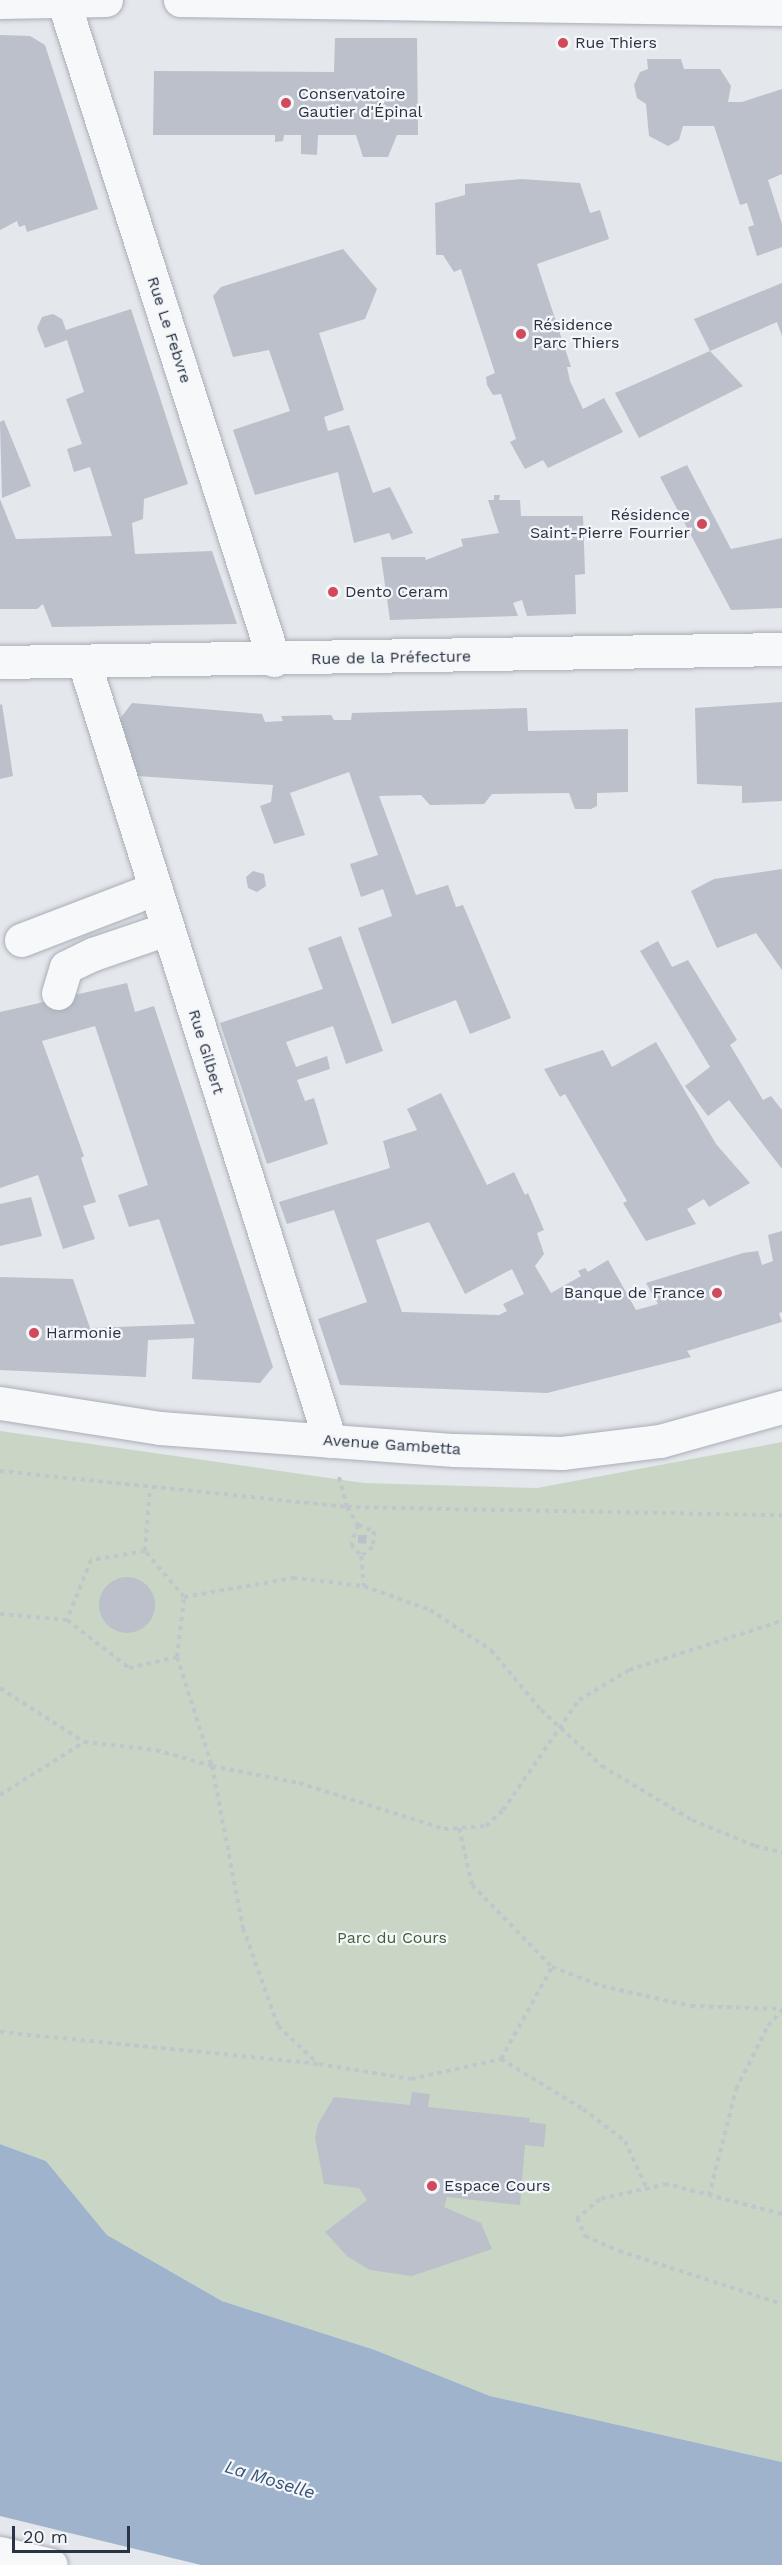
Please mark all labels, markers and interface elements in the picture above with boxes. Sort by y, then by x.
place label: Rue Thiers [575,33,657,53]
marker: Rue Thiers [556,36,570,50]
place label: Conservatoire Gautier d'Épinal [298,84,423,122]
marker: Conservatoire Gautier d'Épinal [279,96,293,110]
street label: Rue Le Febvre [143,274,195,386]
place label: Résidence Parc Thiers [533,315,620,353]
marker: Résidence Parc Thiers [514,327,528,341]
place label: Résidence Saint-Pierre Fourrier [530,505,690,543]
marker: Résidence Saint-Pierre Fourrier [695,517,709,531]
place label: Dento Ceram [345,582,448,602]
marker: Dento Ceram [326,585,340,599]
street label: Rue de la Préfecture [311,647,471,669]
street label: Rue Gilbert [184,1007,228,1097]
place label: Banque de France [564,1283,705,1303]
marker: Banque de France [710,1286,724,1300]
place label: Harmonie [46,1323,121,1343]
marker: Harmonie [27,1326,41,1340]
street label: Avenue Gambetta [322,1431,462,1459]
park label: Parc du Cours [337,1928,447,1948]
place label: Espace Cours [444,2176,550,2196]
marker: Espace Cours [425,2179,439,2193]
water label: La Moselle [222,2456,318,2504]
scale bar [15,2514,134,2552]
text: 20 m [23,2526,68,2547]

